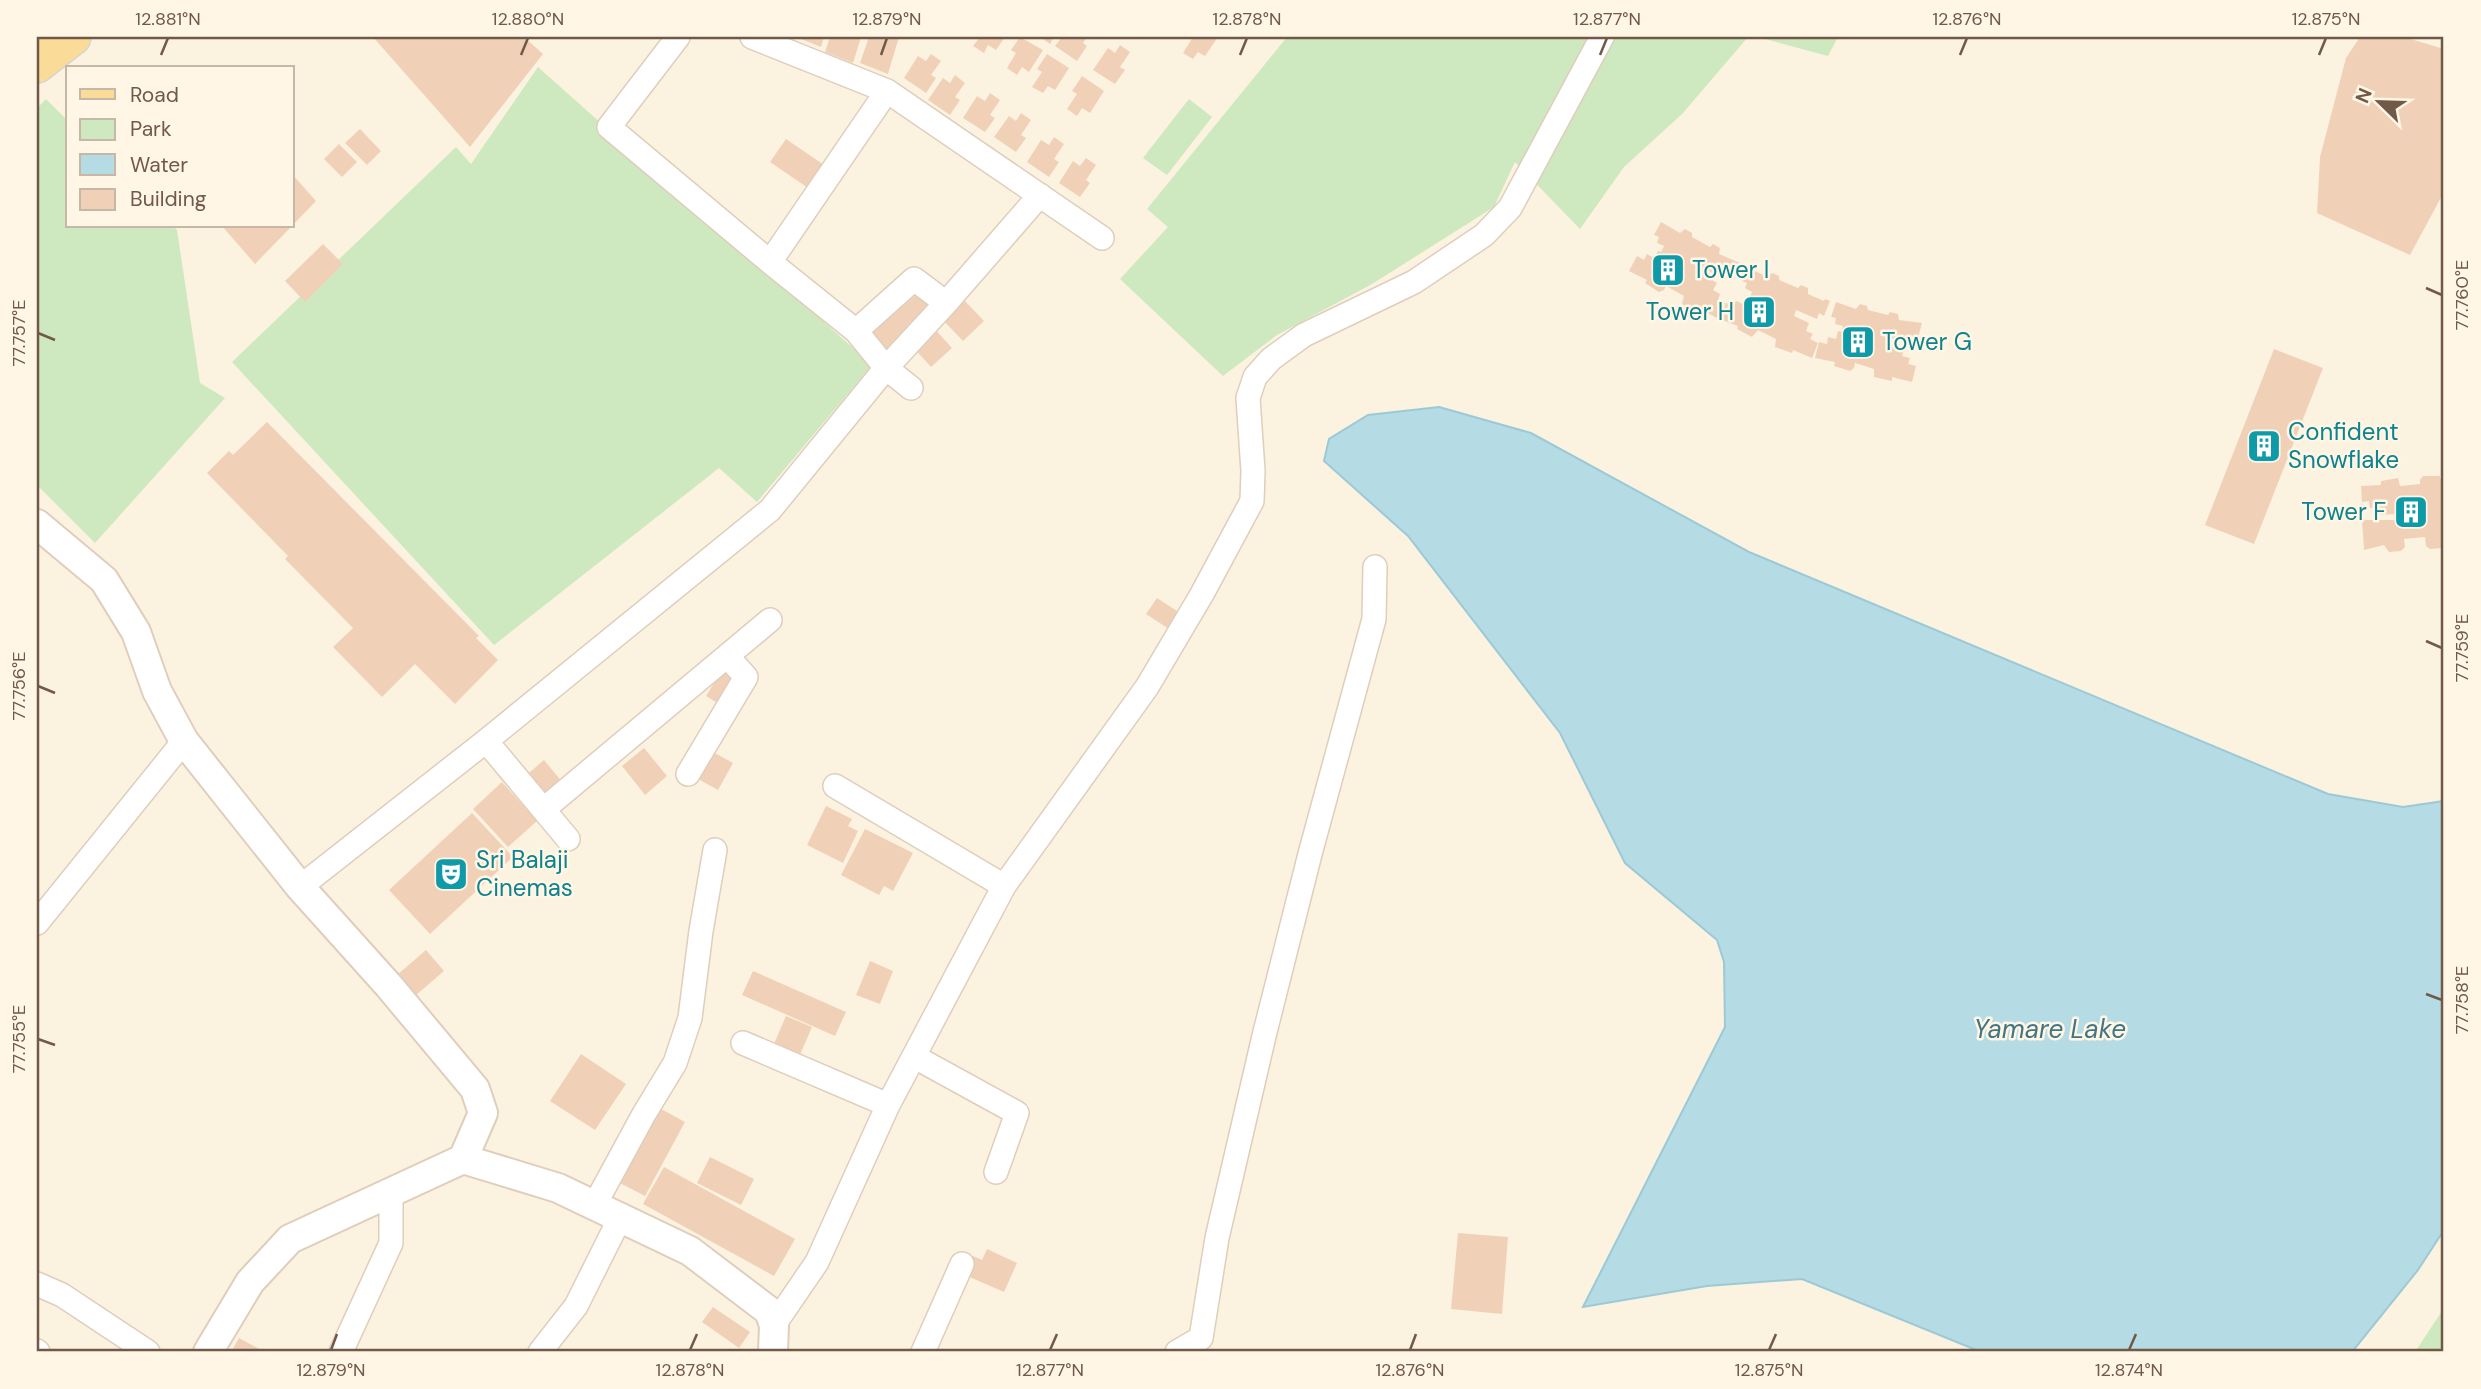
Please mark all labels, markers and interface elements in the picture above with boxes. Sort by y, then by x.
text: 12.881°N [135,7,201,31]
text: 12.880°N [492,7,564,31]
text: 12.879°N [852,7,922,31]
text: 12.878°N [1213,7,1281,31]
text: 12.877°N [1573,7,1641,31]
text: 12.876°N [1932,7,2002,31]
text: 12.875°N [2292,7,2360,31]
legend [66,66,294,228]
north arrow [2344,66,2414,136]
text: Road [130,81,179,109]
text: N [2350,84,2378,107]
text: Park [130,115,172,143]
text: Water [130,151,188,179]
text: Building [130,185,207,213]
building icon: Tower I [1649,251,1687,289]
place label: Tower I [1692,254,1769,285]
text: 77.760°E [2450,260,2474,330]
building icon: Tower H [1740,293,1778,331]
place label: Tower H [1646,296,1734,327]
text: 77.757°E [7,300,31,366]
building icon: Tower G [1839,323,1877,361]
place label: Tower G [1882,326,1972,357]
place label: Confident Snowflake [2288,416,2399,475]
building icon: Confident Snowflake [2245,427,2283,465]
building icon: Tower F [2392,493,2430,531]
place label: Tower F [2301,496,2386,527]
text: 77.759°E [2450,614,2474,682]
text: 77.756°E [7,652,31,720]
place label: Sri Balaji Cinemas [476,844,573,903]
theatre icon: Sri Balaji Cinemas [432,855,470,893]
text: 77.758°E [2450,966,2474,1034]
text: 77.755°E [7,1005,31,1073]
water label: Yamare Lake [1974,1012,2126,1046]
text: 12.879°N [296,1358,366,1382]
text: 12.878°N [656,1358,724,1382]
text: 12.877°N [1016,1358,1084,1382]
text: 12.876°N [1375,1358,1445,1382]
text: 12.875°N [1735,1358,1803,1382]
text: 12.874°N [2095,1358,2163,1382]

